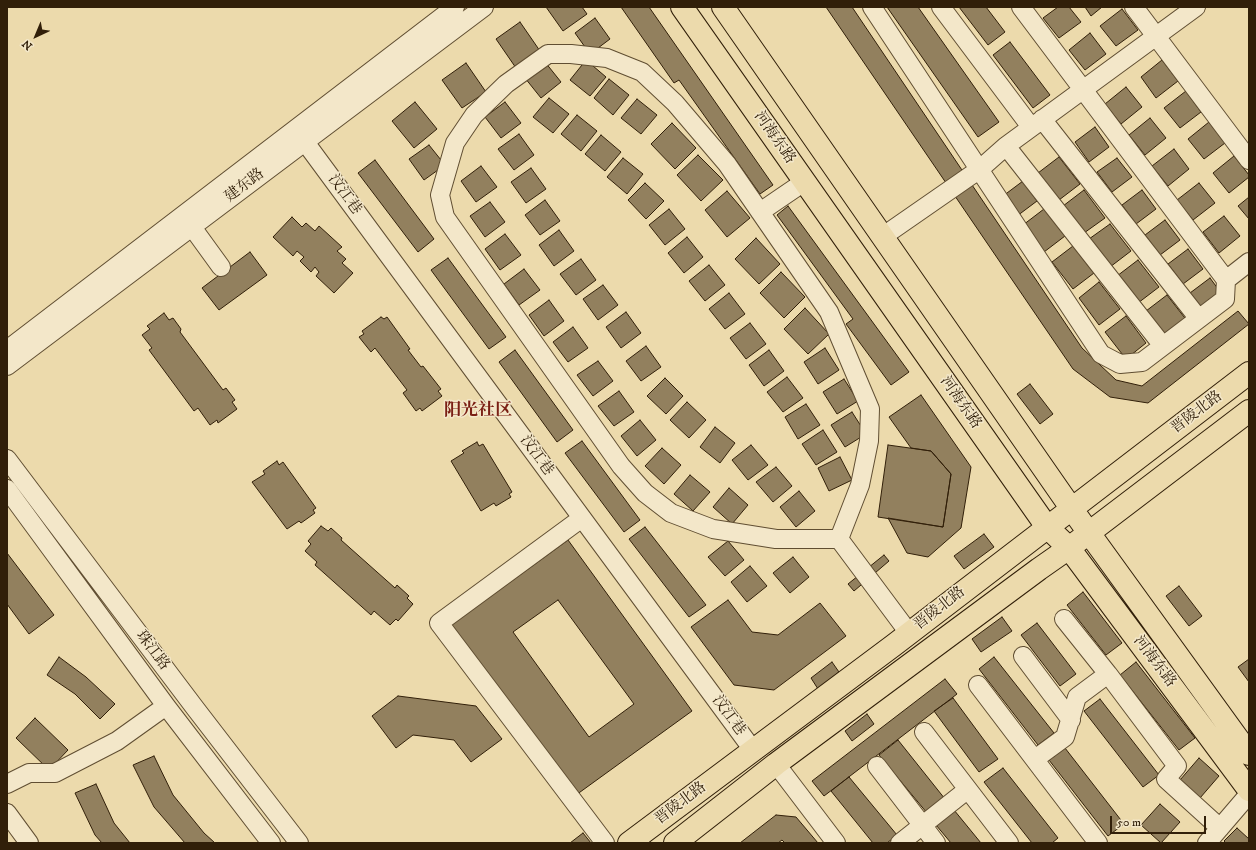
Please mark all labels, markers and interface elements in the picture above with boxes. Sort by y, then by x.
north arrow [16,16,56,56]
text: N [20,36,36,53]
street label: 河海东路 [749,108,799,168]
street label: 建东路 [222,165,268,207]
street label: 汶江巷 [323,172,365,218]
street label: 河海东路 [935,373,985,433]
street label: 晋陵北路 [1168,388,1226,438]
district label: 阳光社区 [444,401,512,421]
street label: 汶江巷 [515,433,557,479]
street label: 晋陵北路 [911,583,969,635]
street label: 珠江路 [131,628,173,674]
street label: 河海东路 [1129,633,1179,691]
street label: 汶江巷 [707,693,749,739]
street label: 晋陵北路 [652,779,710,829]
scale bar [1112,808,1208,834]
text: 50 m [1117,815,1141,830]

